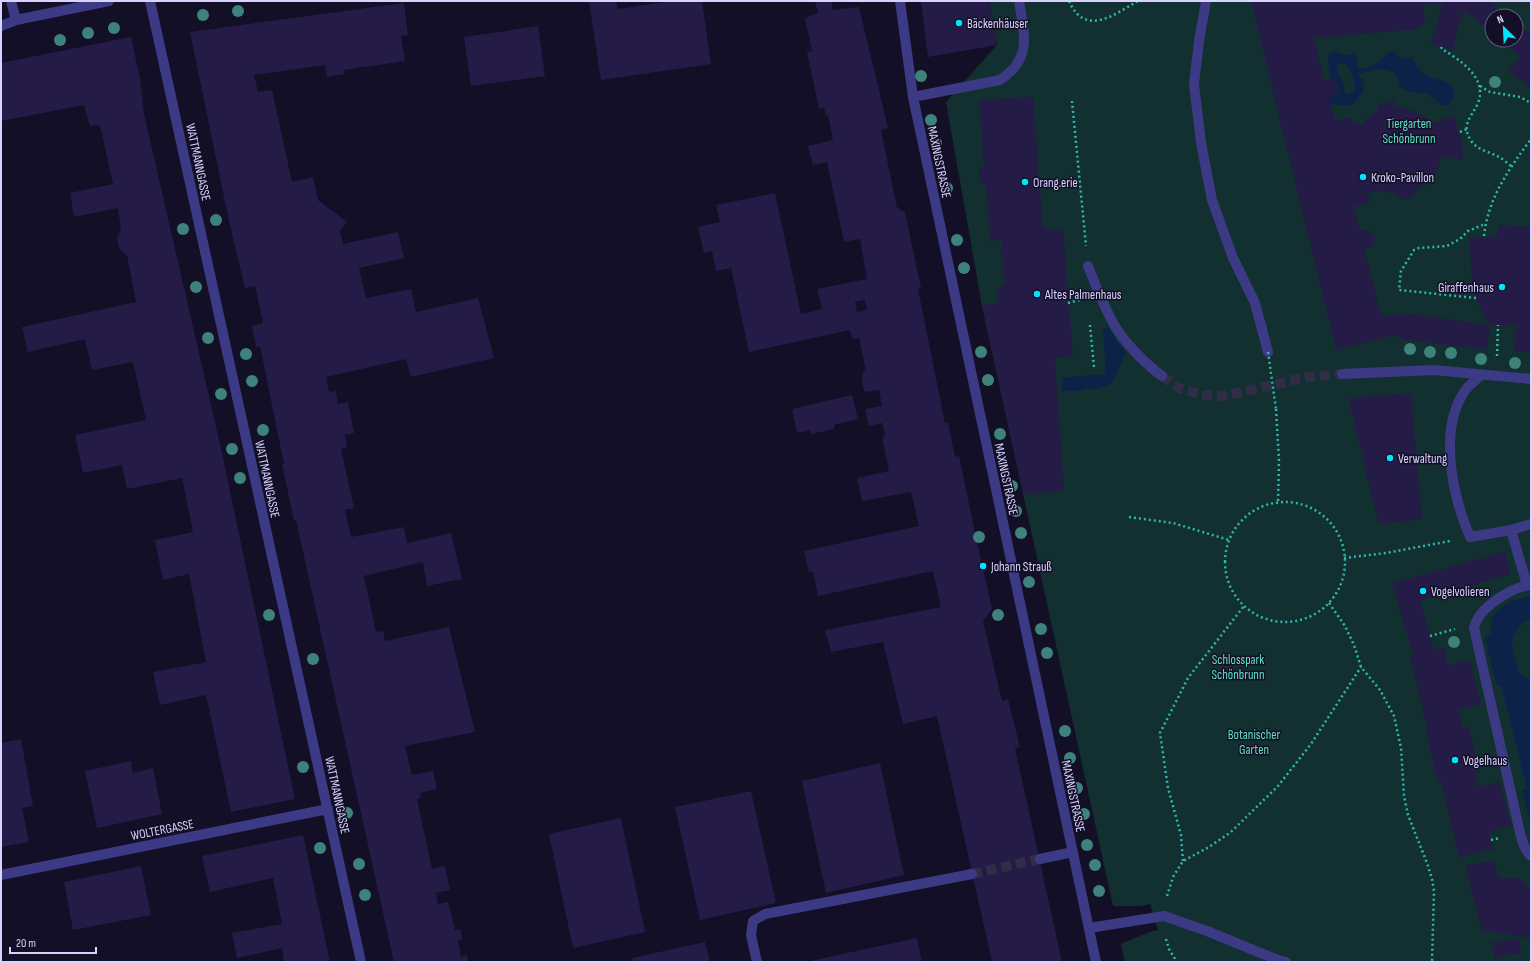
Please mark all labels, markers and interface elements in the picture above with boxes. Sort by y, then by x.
north arrow [1484,8,1524,48]
text: N [1495,12,1506,26]
place label: Bäckenhäuser [967,16,1028,32]
marker: Bäckenhäuser [954,18,964,28]
park label: Tiergarten Schönbrunn [1383,116,1435,147]
street label: WATTMANNGASSE [182,122,214,202]
street label: MAXINGSTRASSE [924,125,954,200]
place label: Kroko-Pavillon [1371,170,1434,186]
marker: Kroko-Pavillon [1358,172,1368,182]
place label: Orang.erie [1033,175,1078,191]
marker: Orang.erie [1020,177,1030,187]
place label: Giraffenhaus [1438,280,1494,296]
marker: Giraffenhaus [1497,282,1507,292]
place label: Altes Palmenhaus [1044,287,1122,303]
marker: Altes Palmenhaus [1032,289,1042,299]
street label: WATTMANNGASSE [251,439,283,519]
street label: MAXINGSTRASSE [991,442,1021,517]
place label: Verwaltung [1398,451,1447,467]
marker: Verwaltung [1385,453,1395,463]
place label: Johann Strauß [990,559,1052,575]
marker: Johann Strauß [978,561,988,571]
place label: Vogelvolieren [1431,584,1490,600]
marker: Vogelvolieren [1418,586,1428,596]
park label: Schlosspark Schönbrunn [1212,652,1264,683]
park label: Botanischer Garten [1228,727,1280,758]
place label: Vogelhaus [1463,753,1508,769]
street label: WATTMANNGASSE [321,755,353,835]
marker: Vogelhaus [1450,755,1460,765]
street label: MAXINGSTRASSE [1058,759,1088,834]
street label: WOLTERGASSE [129,816,195,844]
scale bar [10,929,96,955]
text: 20 m [16,936,36,951]

